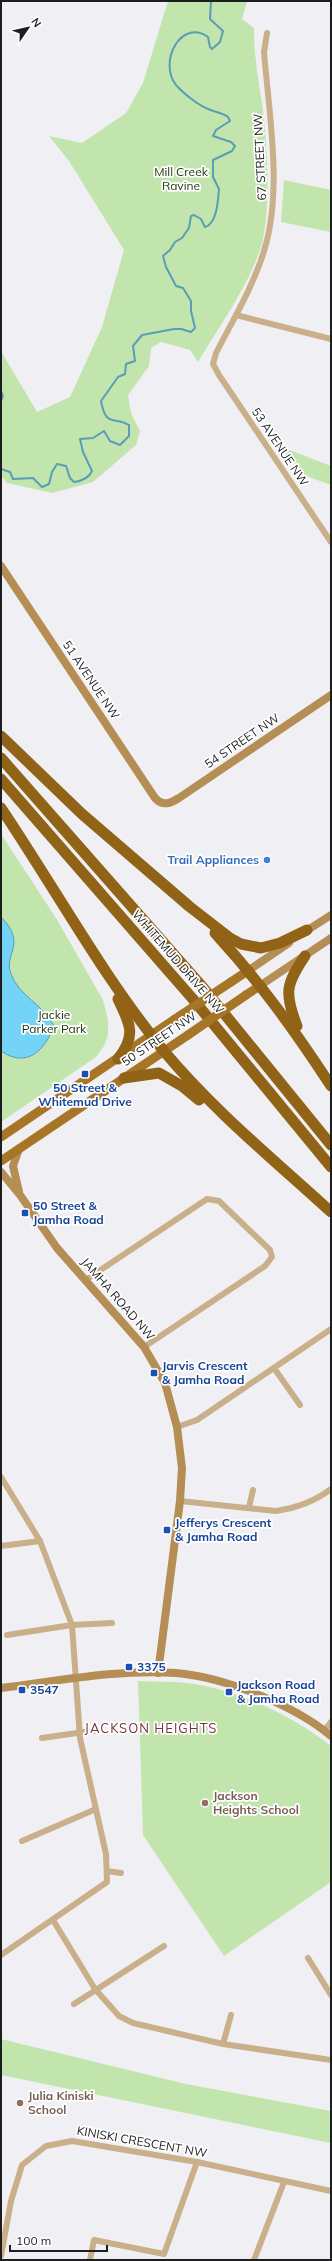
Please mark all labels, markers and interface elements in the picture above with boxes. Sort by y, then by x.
north arrow [8,8,48,48]
text: N [28,15,44,30]
street label: 67 STREET NW [250,113,269,201]
park label: Mill Creek Ravine [154,164,209,193]
street label: 53 AVENUE NW [249,405,312,489]
street label: 51 AVENUE NW [60,638,123,722]
street label: 54 STREET NW [201,710,282,771]
place label: Trail Appliances [168,852,259,867]
marker: Trail Appliances [262,855,272,865]
street label: WHITEMUD DRIVE NW [129,907,227,1017]
park label: Jackie Parker Park [22,1007,87,1036]
street label: 50 STREET NW [118,1008,199,1069]
marker: 50 Street & Whitemud Drive [80,1069,90,1079]
place label: 50 Street & Whitemud Drive [38,1080,132,1109]
place label: 50 Street & Jamha Road [33,1198,104,1227]
marker: 50 Street & Jamha Road [20,1208,30,1218]
street label: JAMHA ROAD NW [78,1254,158,1343]
place label: Jarvis Crescent & Jamha Road [162,1358,248,1387]
marker: Jarvis Crescent & Jamha Road [149,1368,159,1378]
place label: Jefferys Crescent & Jamha Road [175,1515,272,1544]
marker: Jefferys Crescent & Jamha Road [162,1525,172,1535]
place label: 3375 [137,1659,166,1674]
marker: 3375 [124,1662,134,1672]
place label: Jackson Road & Jamha Road [237,1677,319,1706]
place label: 3547 [30,1682,59,1697]
marker: 3547 [17,1685,27,1695]
marker: Jackson Road & Jamha Road [224,1687,234,1697]
district label: JACKSON HEIGHTS [85,1720,217,1736]
place label: Jackson Heights School [213,1788,299,1817]
marker: Jackson Heights School [200,1798,210,1808]
place label: Julia Kiniski School [28,2088,94,2117]
marker: Julia Kiniski School [15,2098,25,2108]
street label: KINISKI CRESCENT NW [76,2123,208,2160]
scale bar [10,2227,107,2253]
text: 100 m [16,2233,51,2248]

